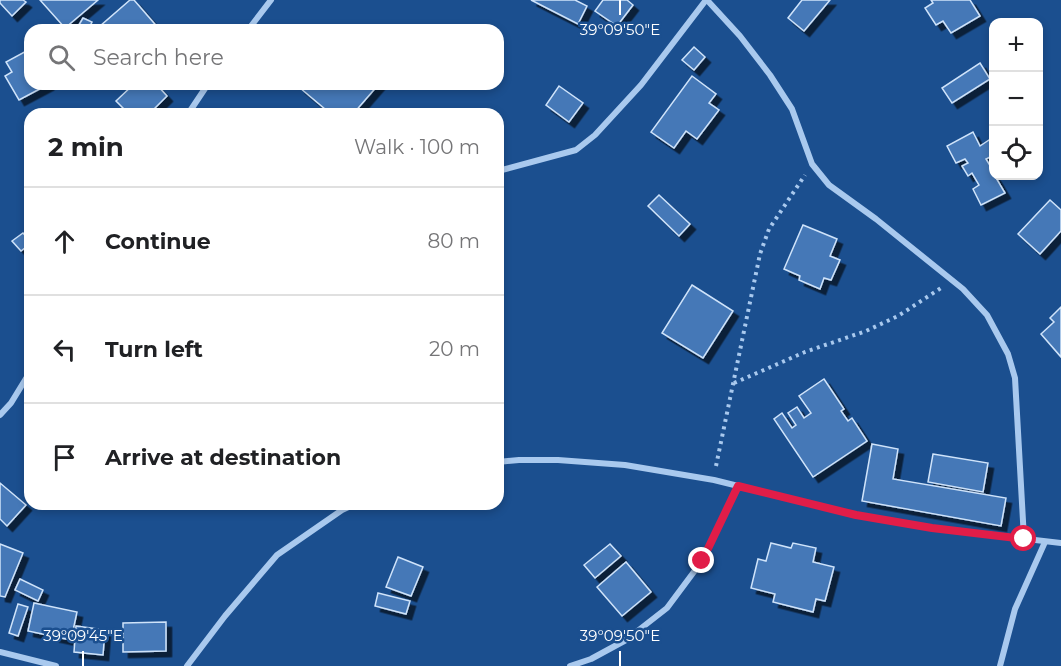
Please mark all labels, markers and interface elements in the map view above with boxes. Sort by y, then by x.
map controls [989,18,1043,180]
button: + [989,18,1043,72]
text: 39°09'50"E [580,20,660,39]
search box [24,24,504,90]
icon: search [45,41,78,74]
text: Search here [93,44,224,71]
button: − [989,72,1043,126]
button: locate [989,126,1043,180]
text: 2 min [48,131,124,163]
text: Walk · 100 m [354,135,480,159]
icon: ahead [48,225,81,258]
text: Continue [105,228,211,255]
text: 80 m [428,229,480,253]
icon: left [48,333,81,366]
text: Turn left [105,336,203,363]
text: 20 m [429,337,480,361]
icon: arrive [48,441,81,474]
text: Arrive at destination [105,444,341,471]
route start [1010,525,1036,551]
route end [688,547,714,573]
text: 39°09'45"E [43,626,123,645]
text: 39°09'50"E [580,626,660,645]

